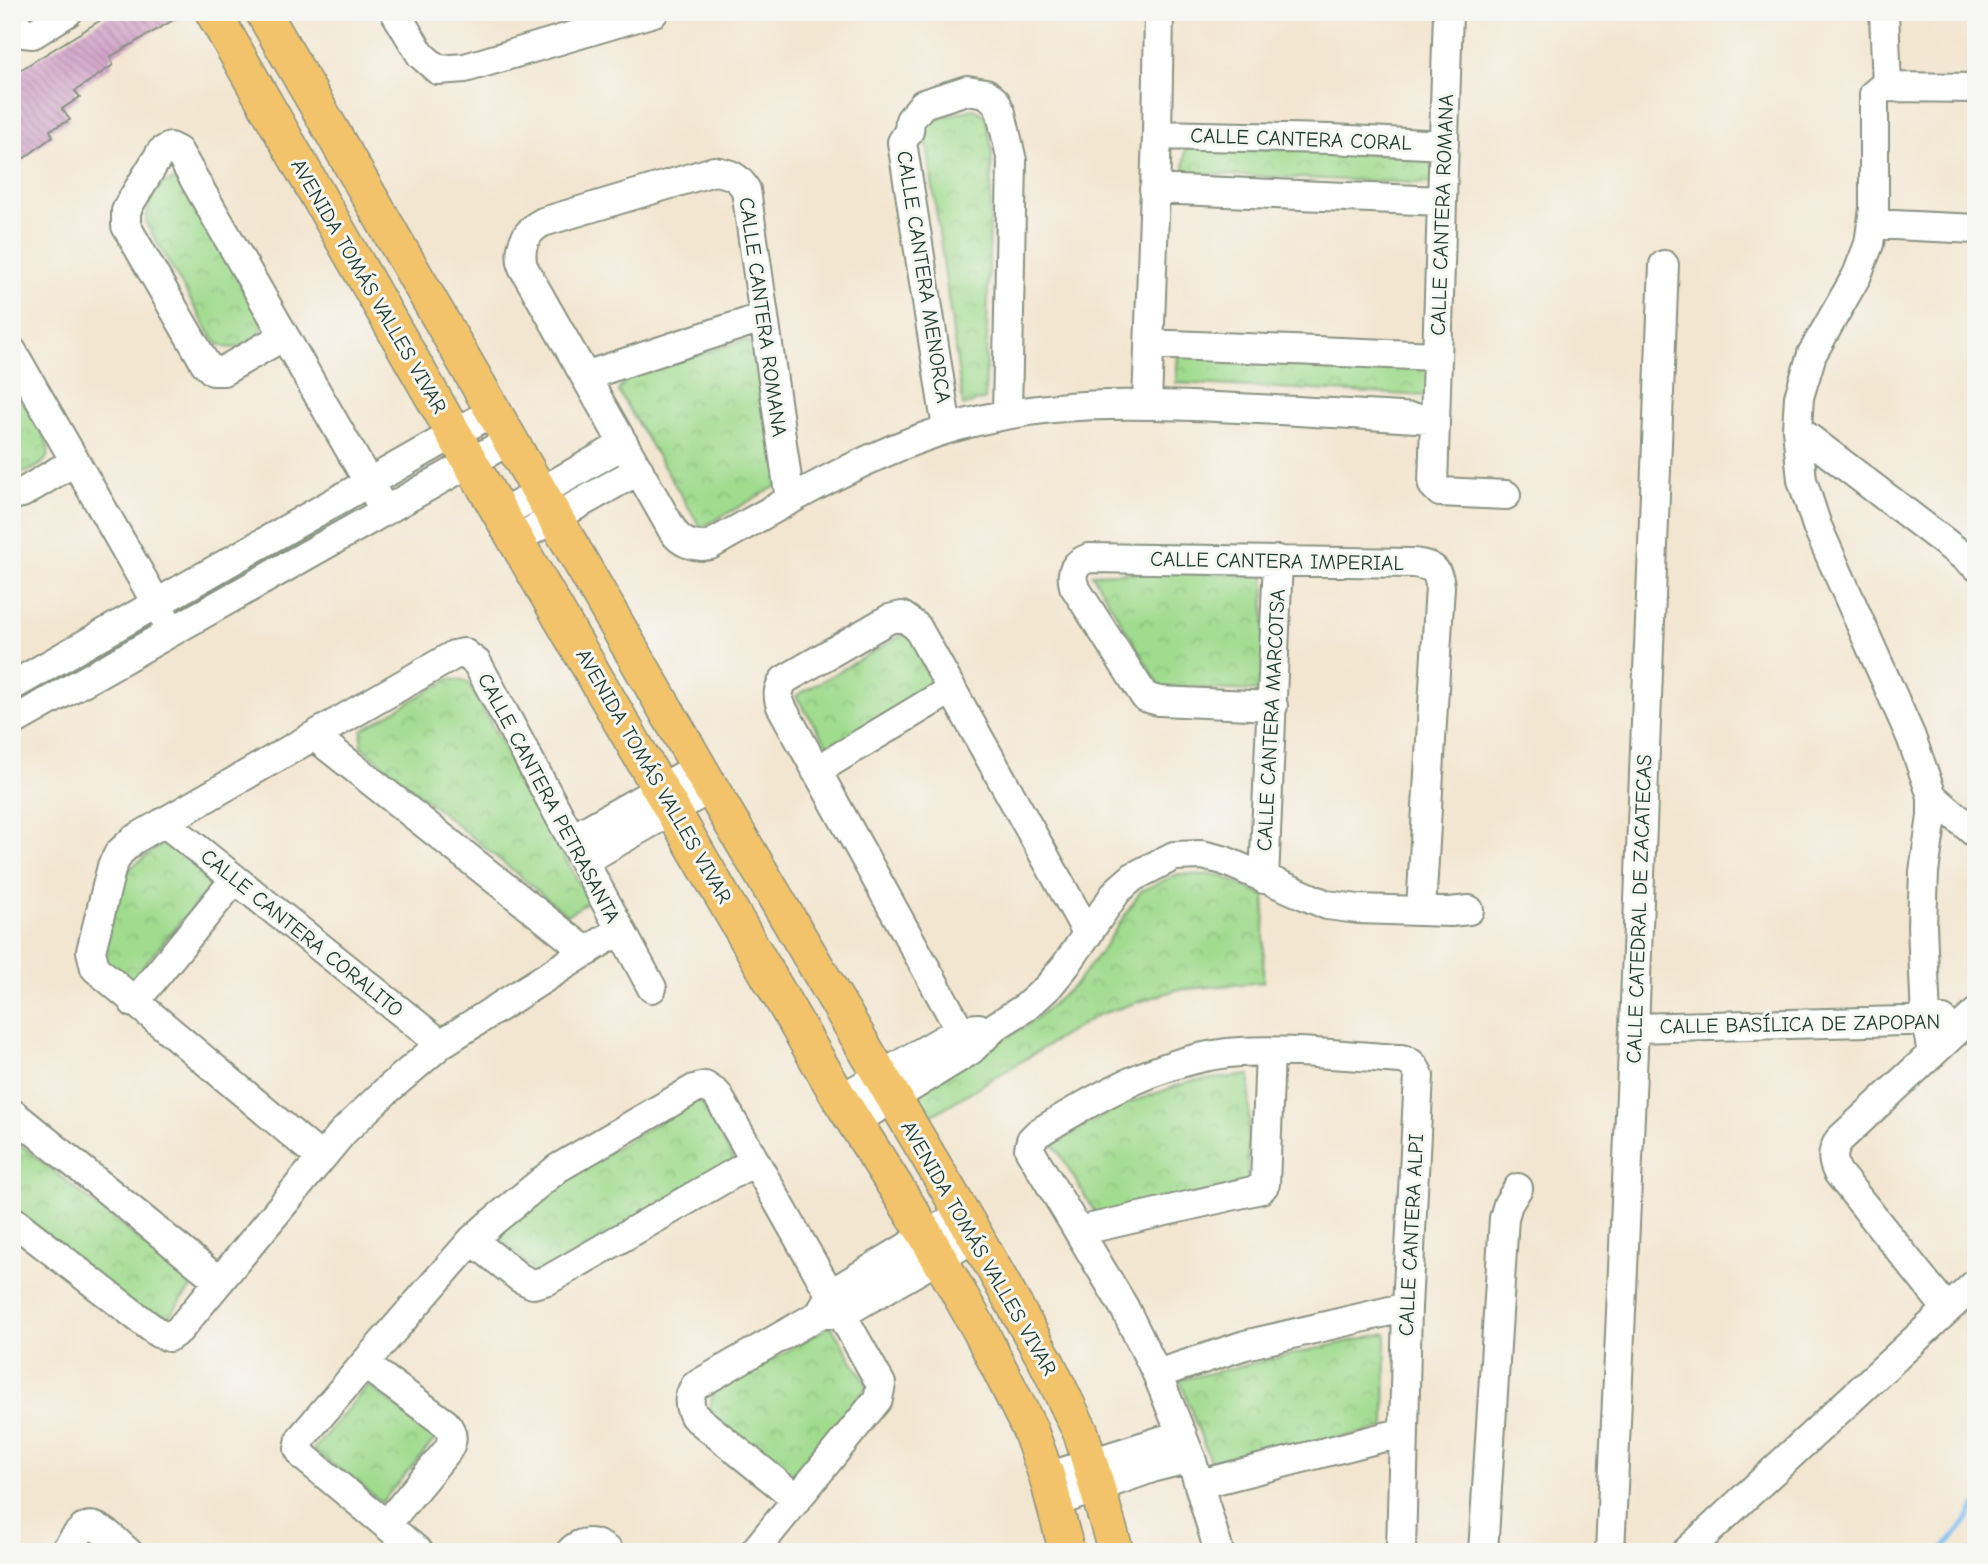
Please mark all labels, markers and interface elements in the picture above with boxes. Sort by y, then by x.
street label: CALLE CANTERA ROMANA [1426,94,1458,336]
street label: CALLE CANTERA CORAL [1190,123,1413,155]
street label: CALLE CANTERA MENORCA [892,149,956,405]
street label: AVENIDA TOMÁS VALLES VIVAR [286,154,452,418]
street label: CALLE CANTERA ROMANA [734,196,792,438]
street label: CALLE CANTERA IMPERIAL [1150,547,1405,575]
street label: CALLE CANTERA MARCOTSA [1252,588,1290,852]
street label: AVENIDA TOMÁS VALLES VIVAR [571,644,737,908]
street label: CALLE CANTERA PETRASANTA [473,669,625,927]
street label: CALLE CATEDRAL DE ZACATECAS [1622,754,1656,1064]
street label: CALLE CANTERA CORALITO [196,844,408,1022]
street label: CALLE BASÍLICA DE ZAPOPAN [1660,1010,1940,1038]
street label: AVENIDA TOMÁS VALLES VIVAR [896,1116,1062,1380]
street label: CALLE CANTERA ALPI [1394,1133,1428,1337]

